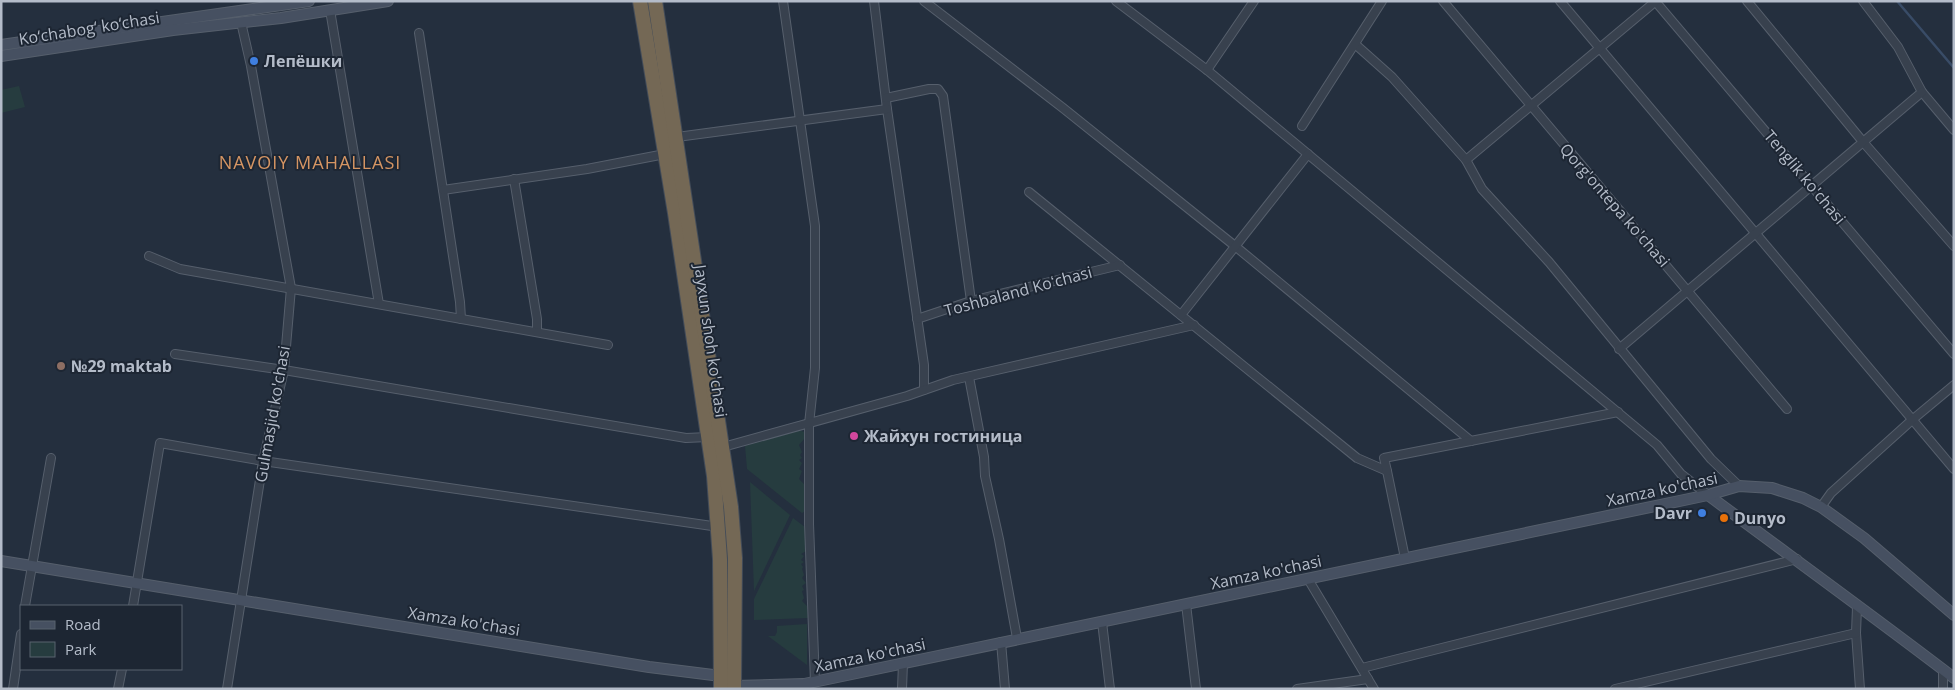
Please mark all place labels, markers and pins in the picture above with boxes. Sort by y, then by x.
place label: Лепёшки [264,50,342,72]
marker: Лепёшки [248,55,260,67]
place label: №29 maktab [71,355,172,377]
marker: №29 maktab [55,360,67,372]
place label: Жайхун гостиница [864,425,1022,447]
marker: Жайхун гостиница [848,430,860,442]
place label: Davr [1654,502,1692,524]
marker: Davr [1696,507,1708,519]
place label: Dunyo [1734,507,1786,529]
marker: Dunyo [1718,512,1730,524]

